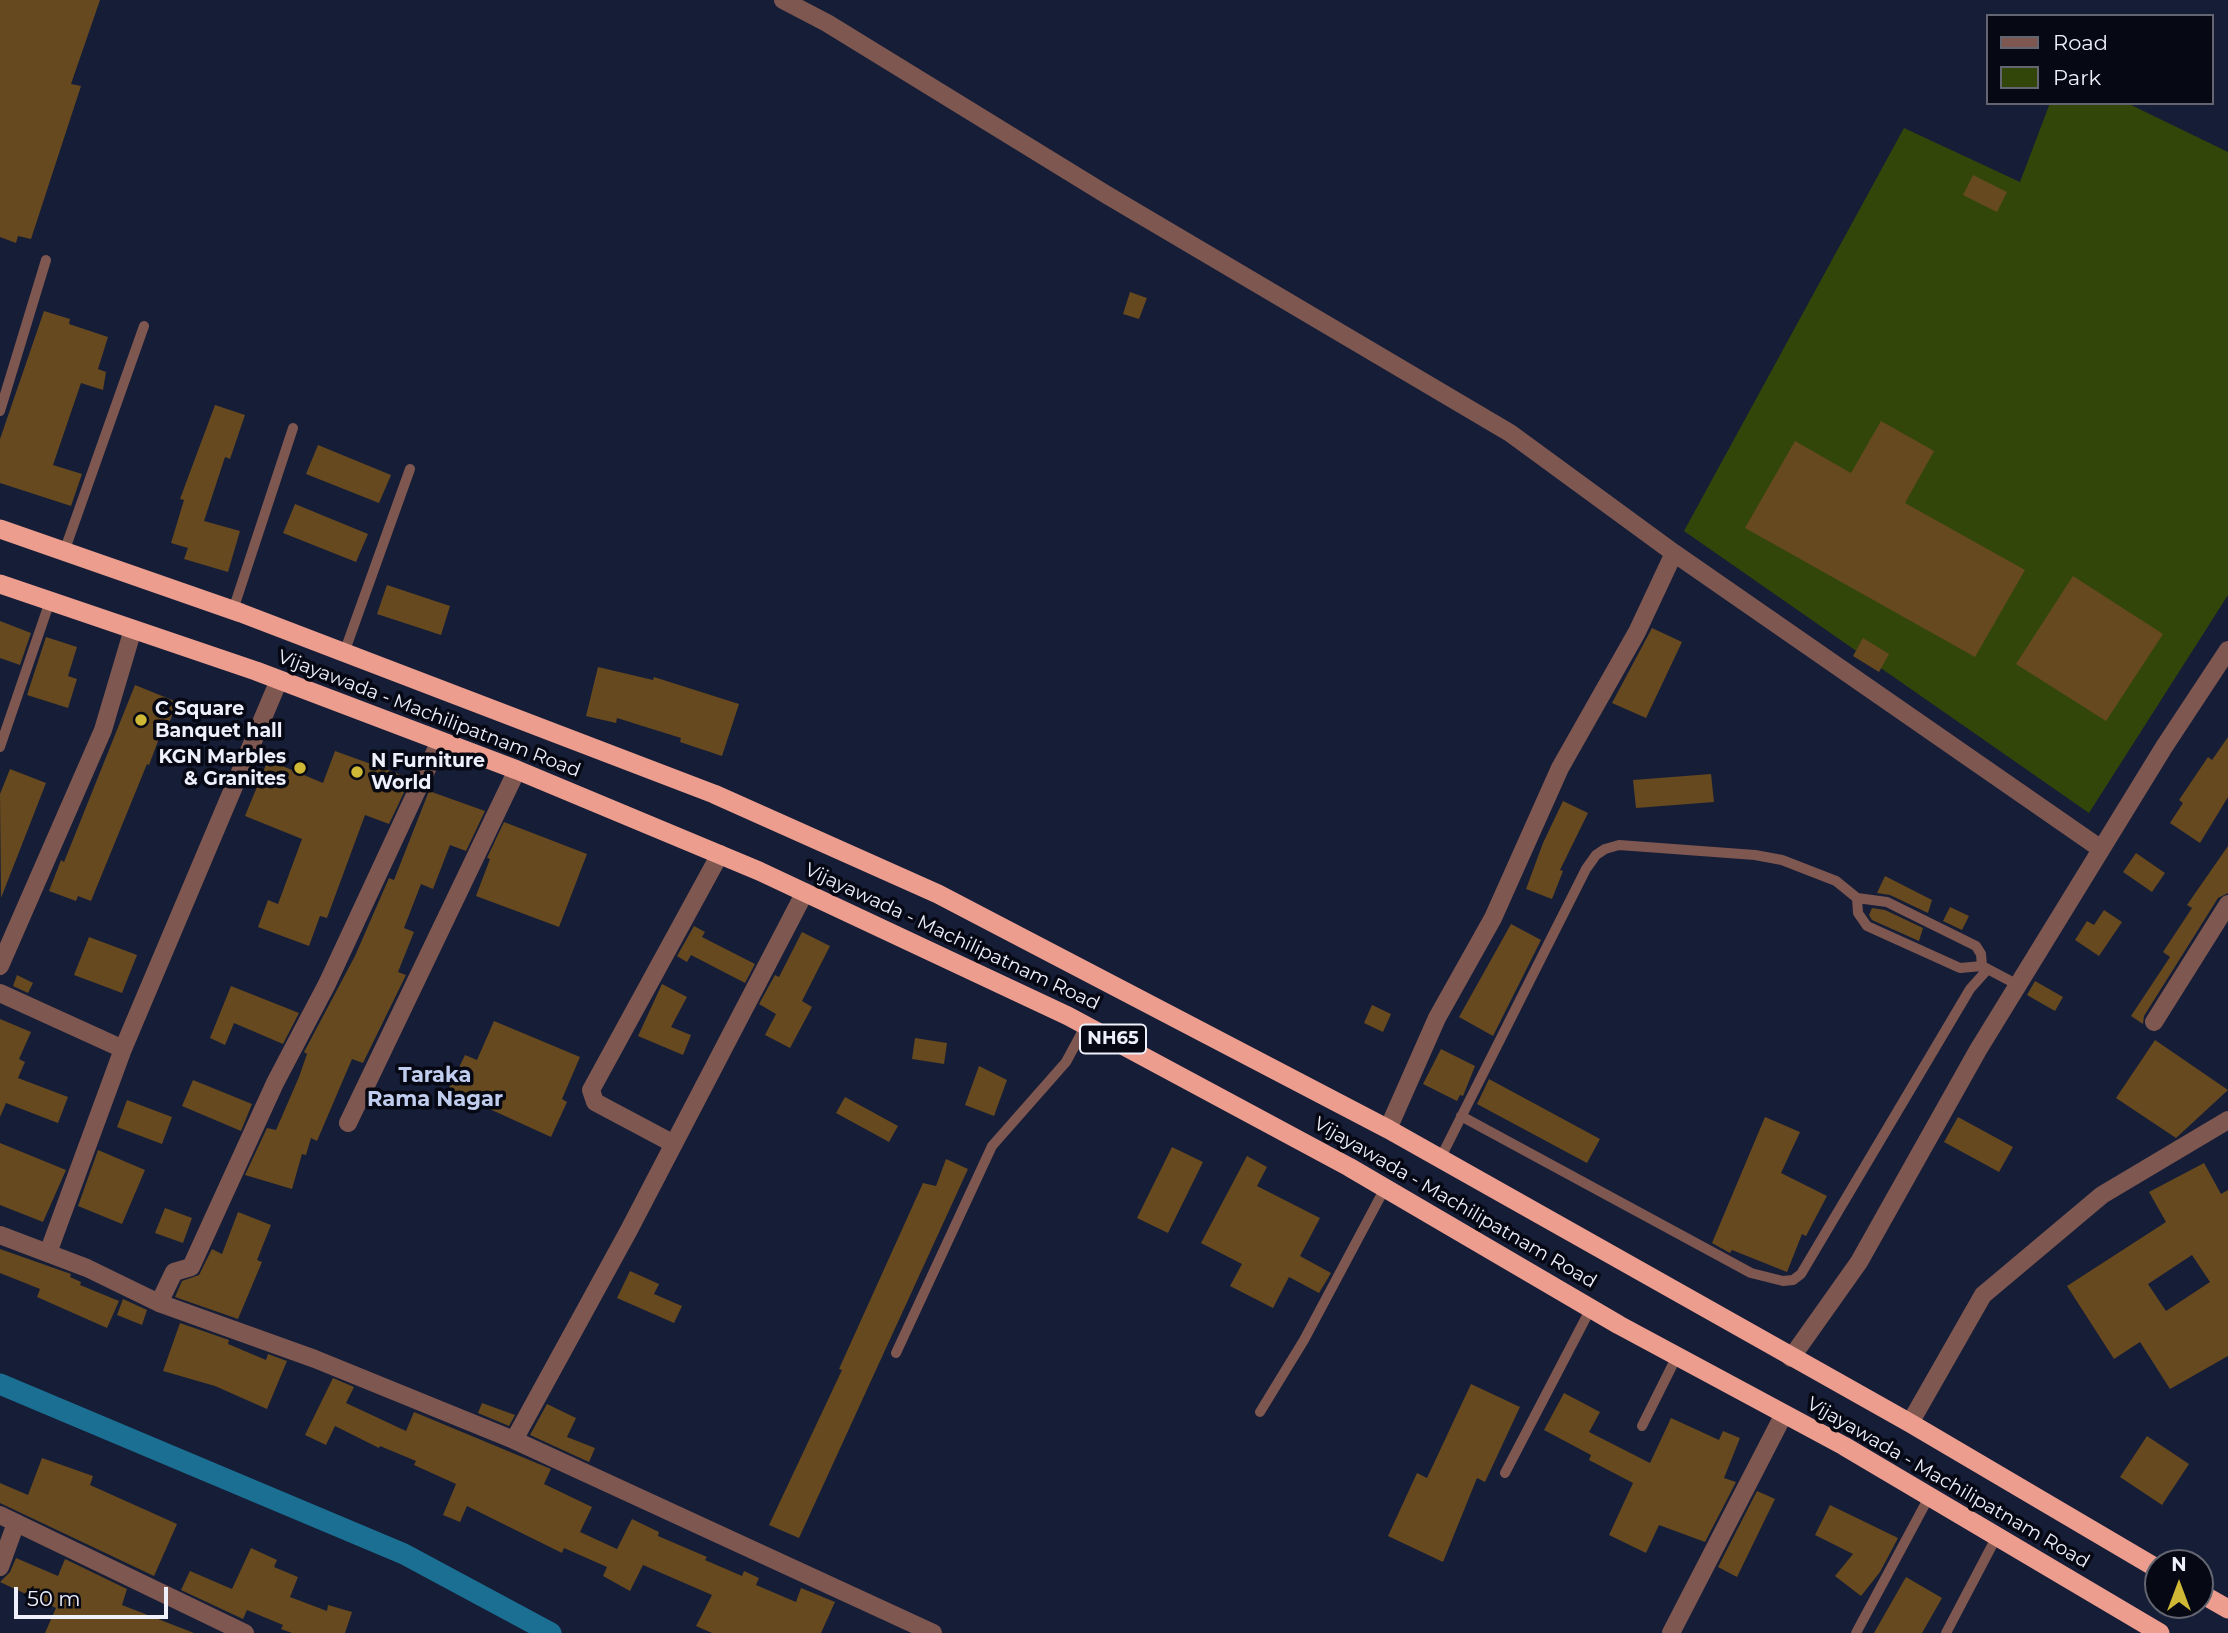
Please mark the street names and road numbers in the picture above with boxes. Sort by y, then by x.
street label: Vijayawada - Machilipatnam Road [274,646,584,782]
street label: Vijayawada - Machilipatnam Road [801,859,1103,1015]
road number: NH65 [1080,1024,1146,1054]
street label: Vijayawada - Machilipatnam Road [1310,1112,1600,1294]
street label: Vijayawada - Machilipatnam Road [1803,1392,2093,1574]

